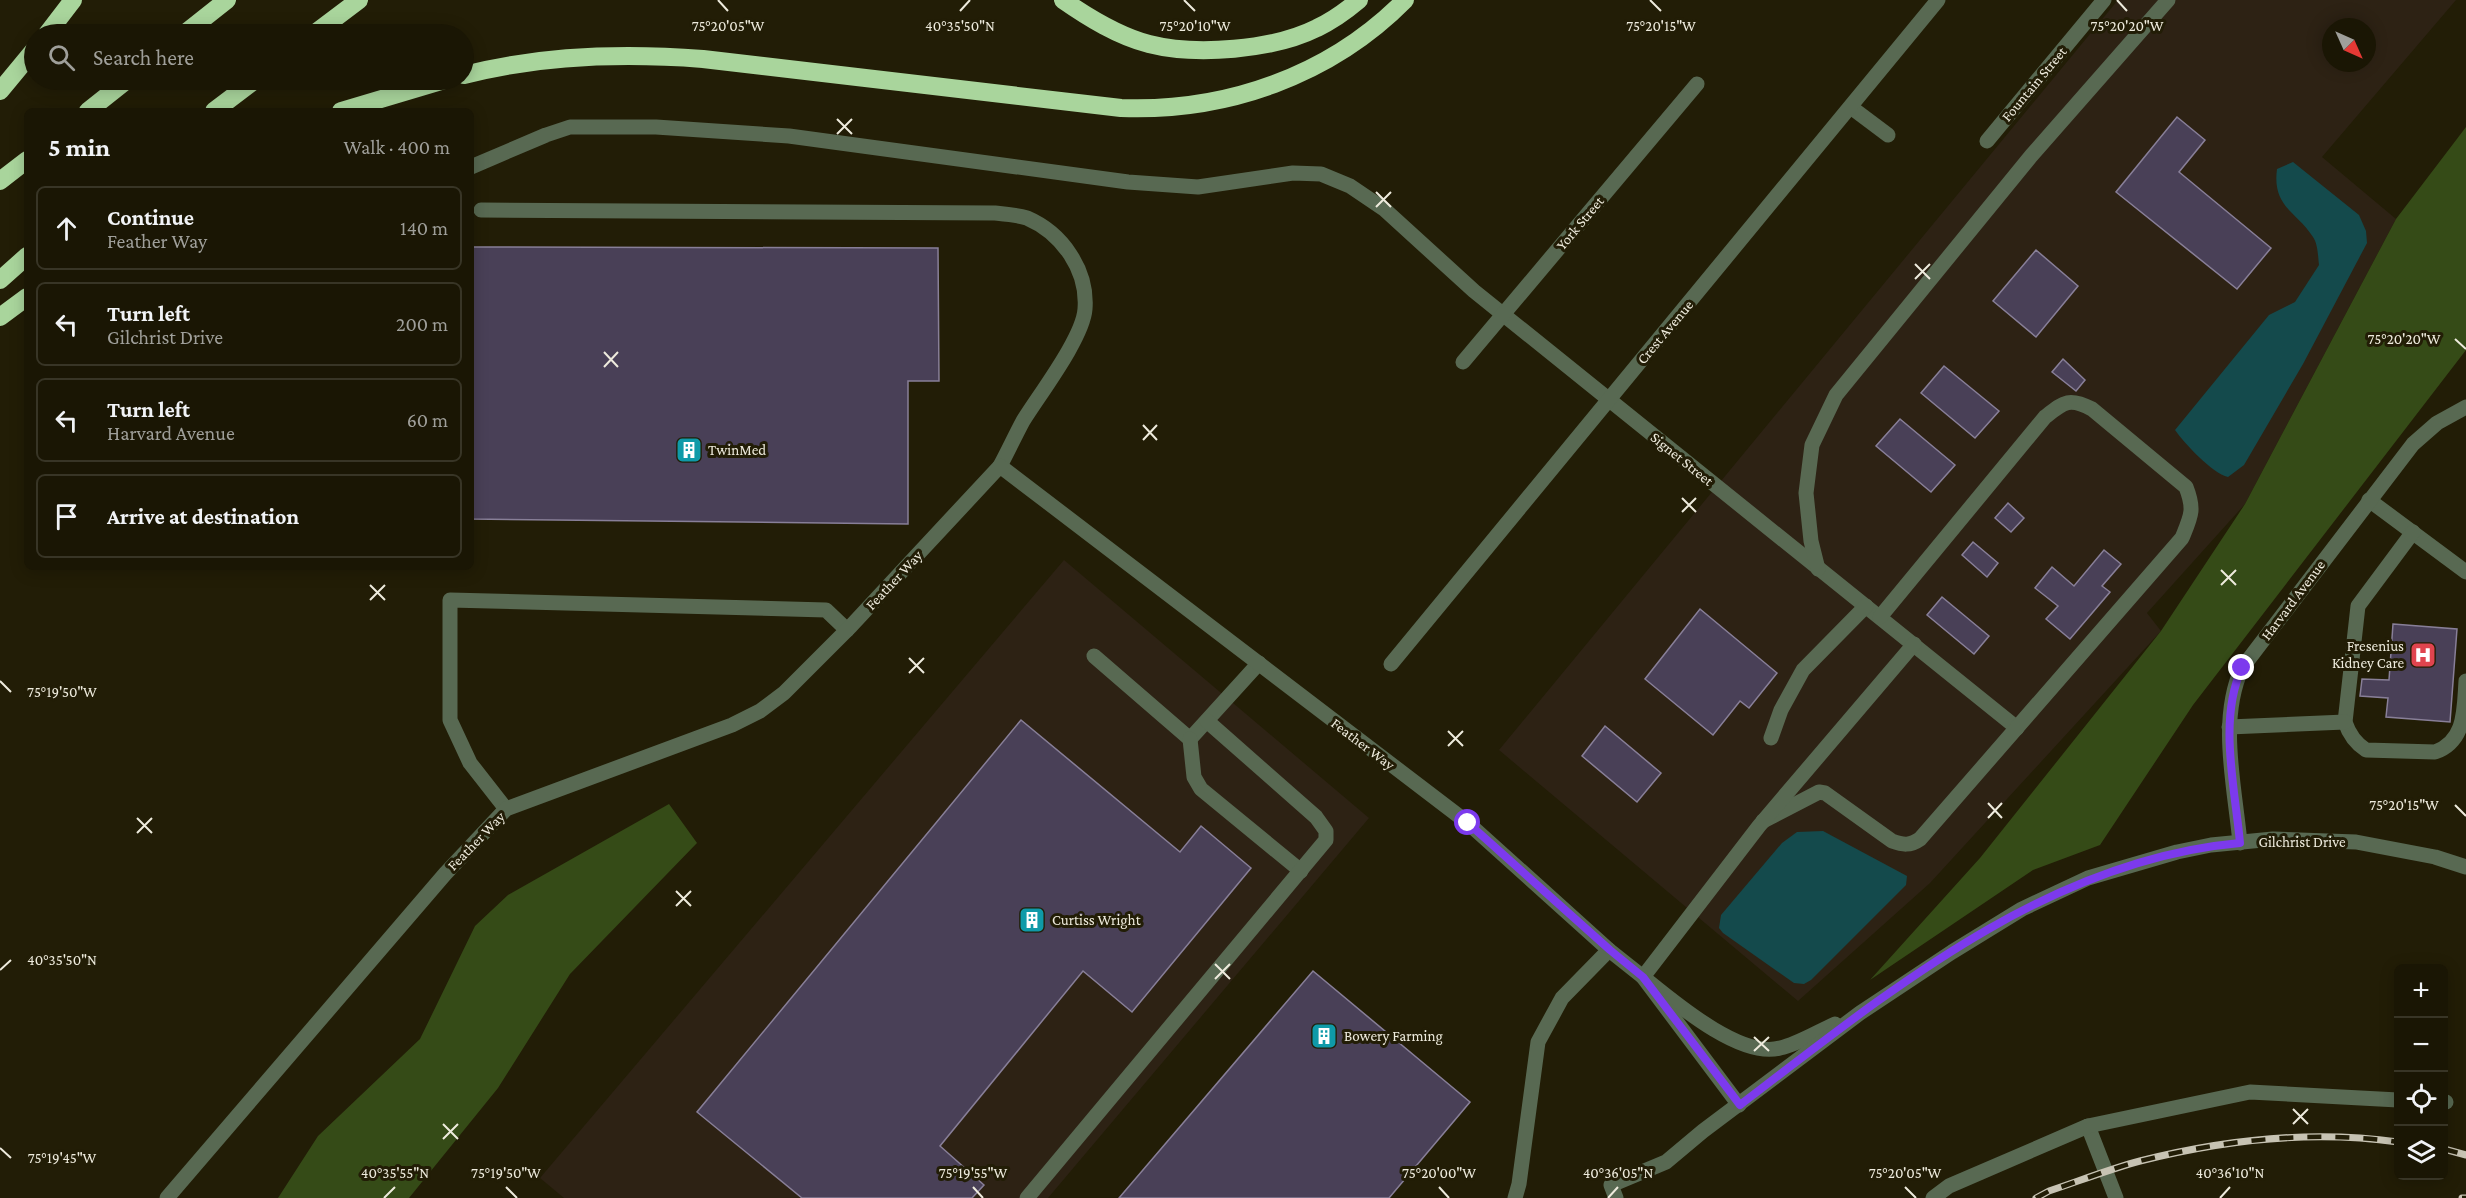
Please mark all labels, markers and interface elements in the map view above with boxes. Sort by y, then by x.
text: 75°20'05"W [692,18,765,34]
text: 40°35'50"N [925,18,995,34]
text: 75°20'10"W [1160,18,1231,34]
text: 75°20'15"W [1626,18,1696,34]
text: 75°20'20"W [2090,18,2164,34]
north arrow [2322,18,2376,72]
search box [24,24,474,90]
icon: search [45,41,78,74]
street label: Fountain Street [1998,43,2070,124]
text: Search here [93,45,194,70]
text: 5 min [48,133,110,162]
text: Walk · 400 m [344,136,450,158]
street label: York Street [1553,192,1608,253]
text: Continue [107,205,194,230]
icon: ahead [50,212,83,245]
text: 140 m [400,217,448,239]
text: Feather Way [107,230,207,252]
street label: Crest Avenue [1634,297,1697,367]
text: Turn left [107,301,190,326]
icon: left [50,308,83,341]
text: 200 m [396,313,448,335]
text: Gilchrist Drive [107,326,223,348]
text: 75°20'20"W [2367,331,2441,347]
text: Turn left [107,397,190,422]
icon: left [50,404,83,437]
text: 60 m [407,409,448,431]
text: Harvard Avenue [107,422,235,444]
street label: Signet Street [1647,429,1717,490]
building icon: TwinMed [674,435,704,465]
place label: TwinMed [708,442,766,458]
icon: arrive [50,500,83,533]
text: Arrive at destination [107,504,299,529]
street label: Feather Way [862,547,926,614]
street label: Harvard Avenue [2258,557,2328,643]
place label: Fresenius Kidney Care [2332,638,2404,672]
hospital icon: Fresenius Kidney Care [2408,640,2438,670]
route end [2228,654,2254,680]
text: 75°19'50"W [27,684,97,700]
street label: Feather Way [1328,715,1398,774]
text: 75°20'15"W [2369,797,2439,813]
street label: Feather Way [444,808,509,874]
route start [1454,809,1480,835]
street label: Gilchrist Drive [2258,834,2346,850]
building icon: Curtiss Wright [1017,905,1047,935]
place label: Curtiss Wright [1052,912,1142,929]
text: 40°35'50"N [27,952,97,968]
map controls [2394,964,2448,1180]
button: + [2394,964,2448,1018]
button: − [2394,1018,2448,1072]
building icon: Bowery Farming [1309,1021,1339,1051]
place label: Bowery Farming [1344,1028,1443,1045]
button: locate [2394,1072,2448,1126]
button: layers [2394,1126,2448,1180]
text: 75°19'45"W [28,1150,97,1166]
text: 40°35'55"N [361,1165,429,1181]
text: 75°19'50"W [471,1165,541,1181]
text: 75°19'55"W [939,1165,1007,1181]
text: 75°20'00"W [1402,1165,1476,1181]
text: 40°36'05"N [1583,1165,1653,1181]
text: 75°20'05"W [1869,1165,1942,1181]
text: 40°36'10"N [2196,1165,2265,1181]

